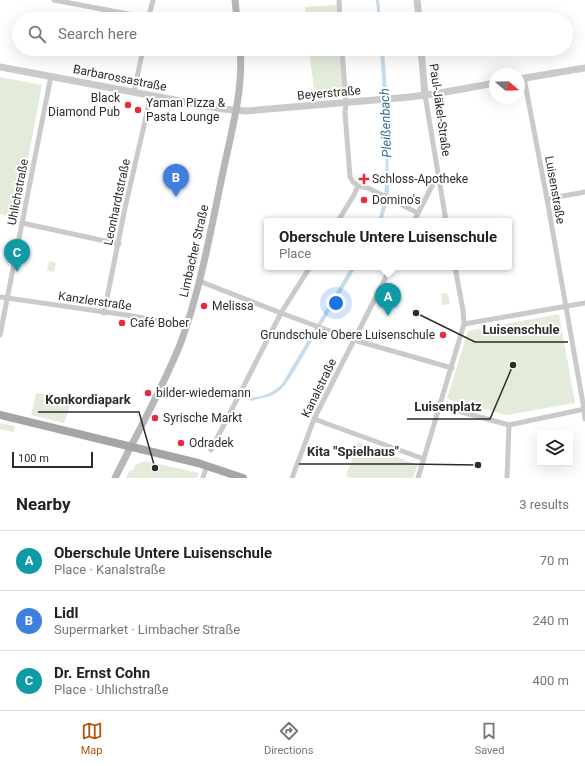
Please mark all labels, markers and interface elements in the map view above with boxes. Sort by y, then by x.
search box [12,12,573,56]
icon: search [26,23,48,45]
text: Search here [58,25,137,43]
street label: Barbarossastraße [72,62,168,94]
street label: Paul-Jäkel-Straße [427,63,453,157]
north arrow [489,68,525,104]
street label: Beyerstraße [297,83,361,103]
water label: Pleißenbach [377,88,394,158]
place label: Black Diamond Pub [48,91,121,119]
place label: Yaman Pizza & Pasta Lounge [146,96,226,124]
marker: Black Diamond Pub [123,100,133,110]
marker: Yaman Pizza & Pasta Lounge [133,105,143,115]
street label: Luisenstraße [542,155,568,225]
street label: Leonhardtstraße [101,157,133,247]
street label: Uhlichstraße [5,158,31,226]
pin: B [163,164,189,197]
place label: Schloss-Apotheke [372,172,468,186]
marker: Schloss-Apotheke [359,174,369,184]
place label: Domino's [372,193,421,207]
marker: Domino's [359,195,369,205]
street label: Limbacher Straße [177,203,211,299]
popup [264,218,512,270]
text: Oberschule Untere Luisenschule [279,228,497,246]
pin: C [4,239,30,272]
text: Place [279,246,311,261]
pin: A [375,283,401,316]
street label: Kanzlerstraße [57,289,133,313]
your location [326,293,346,313]
place label: Melissa [212,299,254,313]
marker: Melissa [199,301,209,311]
place label: Café Bober [130,316,189,330]
callout: Luisenschule [475,317,568,342]
marker: Café Bober [117,318,127,328]
text: Luisenschule [482,322,560,337]
place label: Grundschule Obere Luisenschule [260,328,435,342]
marker: Grundschule Obere Luisenschule [438,330,448,340]
street label: Kanalstraße [299,356,339,420]
place label: bilder-wiedemann [156,386,251,400]
callout: Konkordiapark [38,387,139,412]
marker: bilder-wiedemann [143,388,153,398]
text: Konkordiapark [45,392,132,407]
callout: Luisenplatz [407,394,490,419]
text: Luisenplatz [414,399,482,414]
place label: Syrische Markt [163,411,242,425]
marker: Syrische Markt [150,413,160,423]
map controls [537,430,573,466]
button: layers [537,430,573,466]
place label: Odradek [189,436,235,450]
marker: Odradek [176,438,186,448]
callout: Kita "Spielhaus" [299,439,407,464]
text: Kita "Spielhaus" [307,444,399,459]
scale bar [12,450,93,469]
text: 100 m [18,452,49,465]
text: Nearby [16,494,71,514]
text: 3 results [519,497,569,512]
text: Oberschule Untere Luisenschule [54,544,272,562]
text: A [25,553,33,568]
text: 70 m [540,553,569,568]
text: Place · Kanalstraße [54,562,165,577]
text: Lidl [54,604,79,622]
text: B [25,613,33,628]
text: 240 m [532,613,569,628]
text: Supermarket · Limbacher Straße [54,622,240,637]
text: Dr. Ernst Cohn [54,664,150,682]
text: C [25,673,33,688]
text: 400 m [532,673,569,688]
text: Place · Uhlichstraße [54,682,169,697]
tab: Map [81,720,103,757]
tab: Directions [264,720,313,757]
tab: Saved [475,720,504,757]

